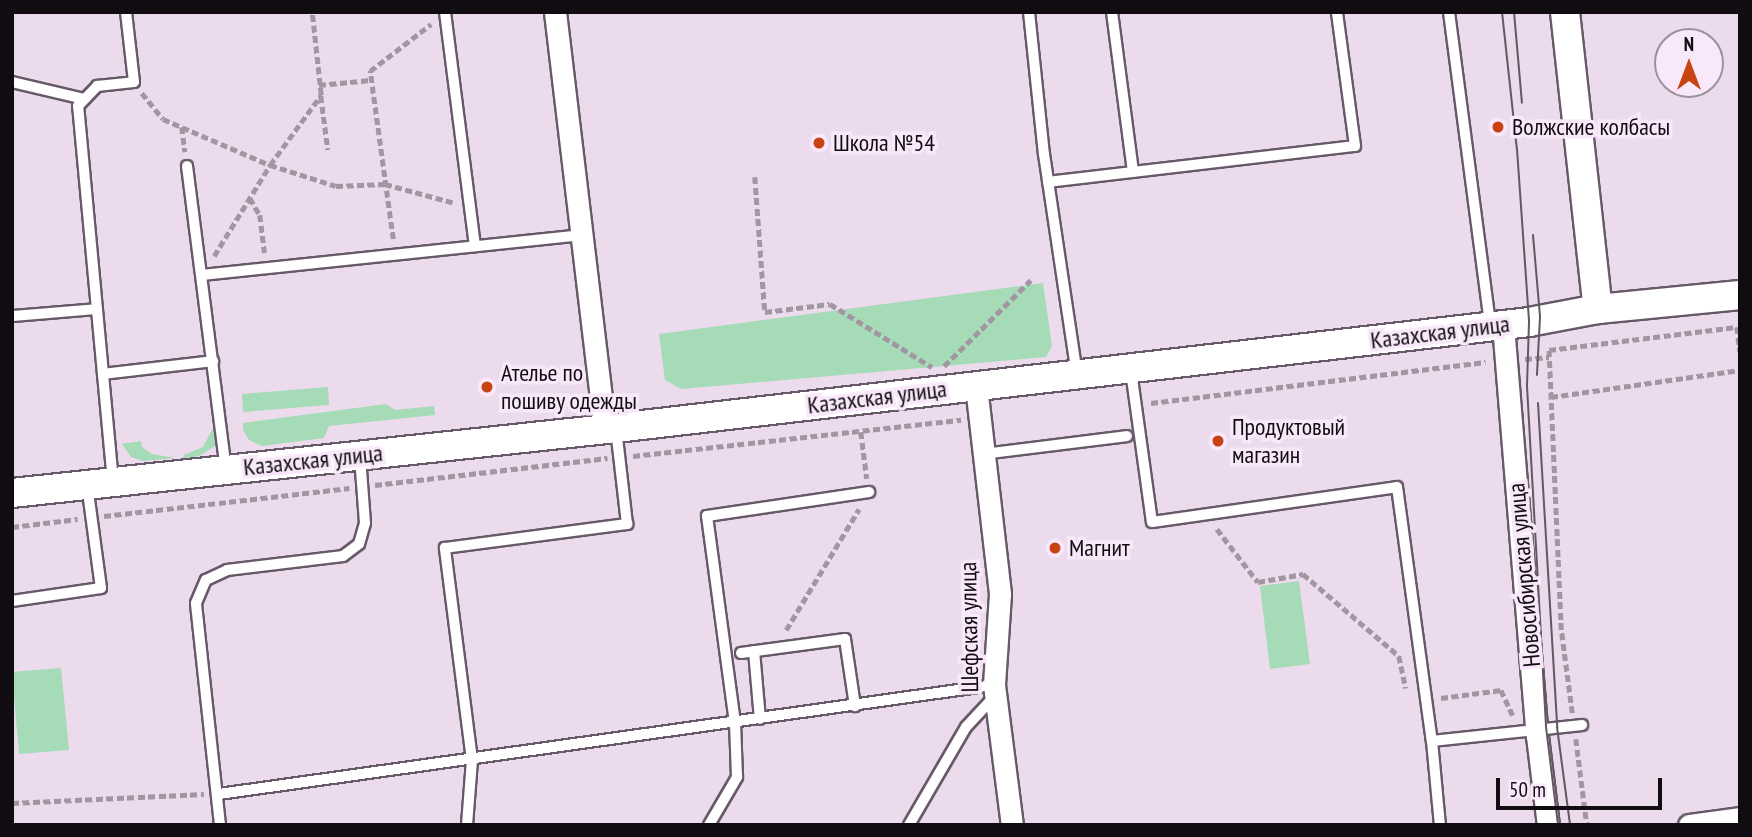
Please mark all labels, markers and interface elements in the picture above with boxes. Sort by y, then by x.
north arrow [1654,28,1724,98]
text: N [1684,32,1694,56]
place label: Волжские колбасы [1512,113,1670,141]
marker: Волжские колбасы [1490,119,1506,135]
place label: Школа №54 [833,129,935,157]
marker: Школа №54 [811,135,827,151]
street label: Казахская улица [1369,309,1511,355]
place label: Ателье по пошиву одежды [501,359,638,415]
street label: Казахская улица [806,374,948,420]
marker: Ателье по пошиву одежды [479,379,495,395]
place label: Продуктовый магазин [1232,413,1345,469]
marker: Продуктовый магазин [1210,433,1226,449]
street label: Казахская улица [242,438,384,482]
street label: Новосибирская улица [1502,482,1546,668]
place label: Магнит [1069,534,1130,562]
marker: Магнит [1047,540,1063,556]
street label: Шефская улица [953,561,985,693]
scale bar [1500,764,1666,808]
text: 50 m [1509,776,1546,803]

